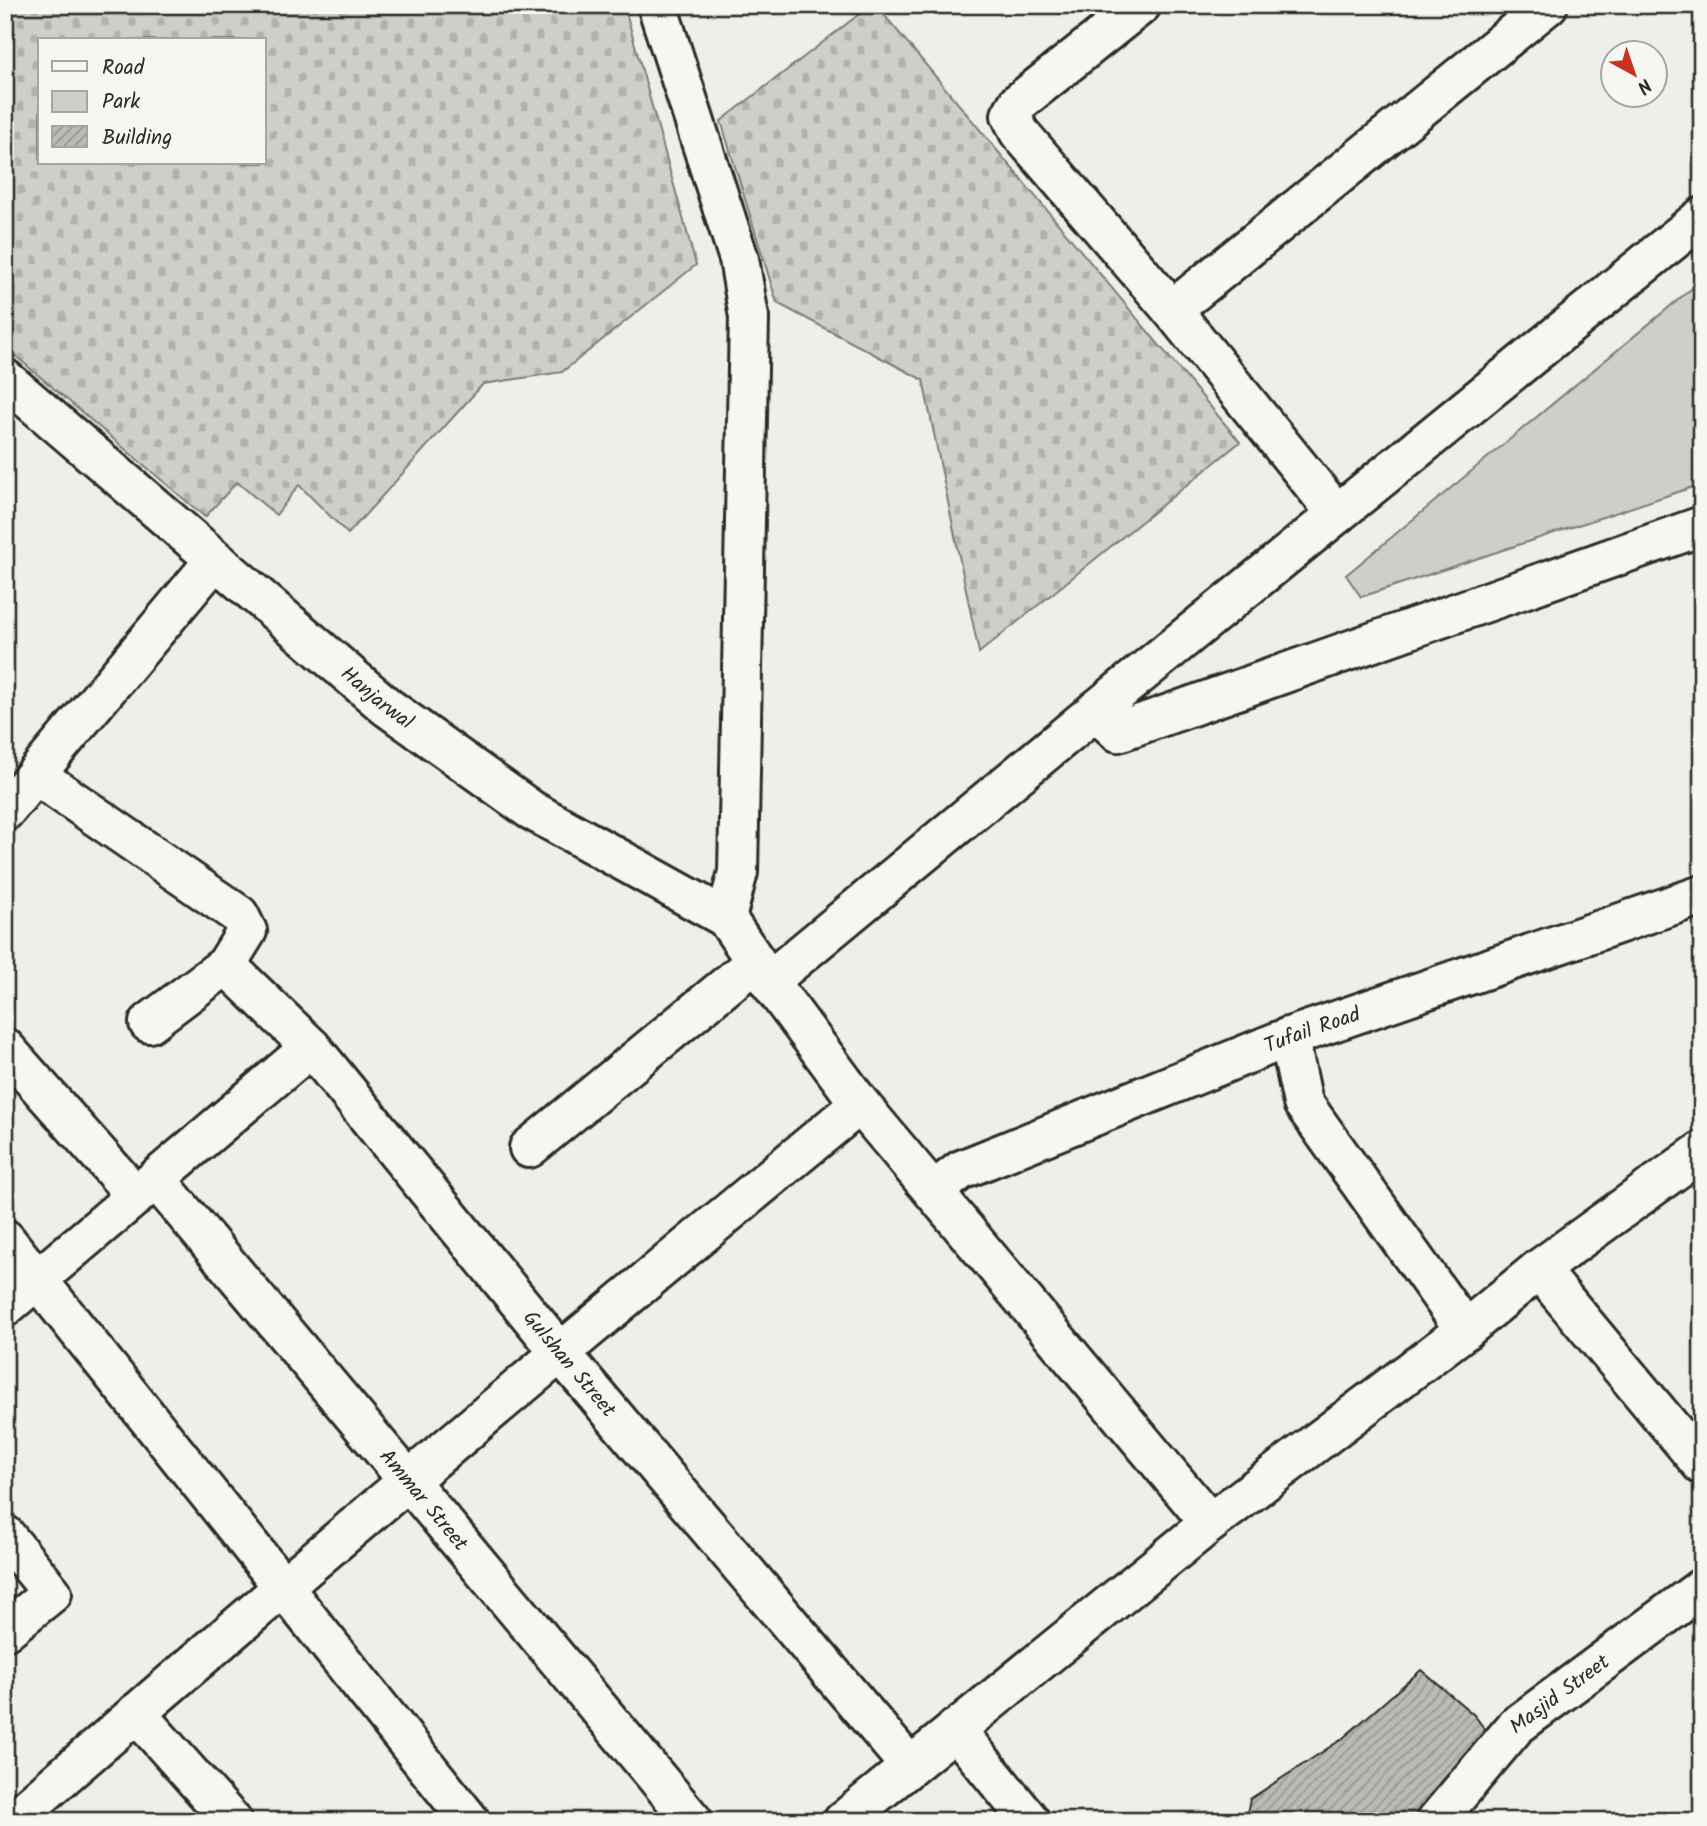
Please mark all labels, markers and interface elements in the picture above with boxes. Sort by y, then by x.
legend [38,38,266,164]
north arrow [1598,38,1668,108]
text: Road [102,52,145,85]
text: N [1629,70,1658,101]
text: Park [102,86,140,119]
text: Building [102,122,172,155]
street label: Hanjarwal [332,659,420,739]
street label: Tufail Road [1260,999,1365,1063]
street label: Gulshan Street [514,1304,624,1426]
street label: Ammar Street [370,1442,476,1560]
street label: Masjid Street [1503,1646,1618,1744]

